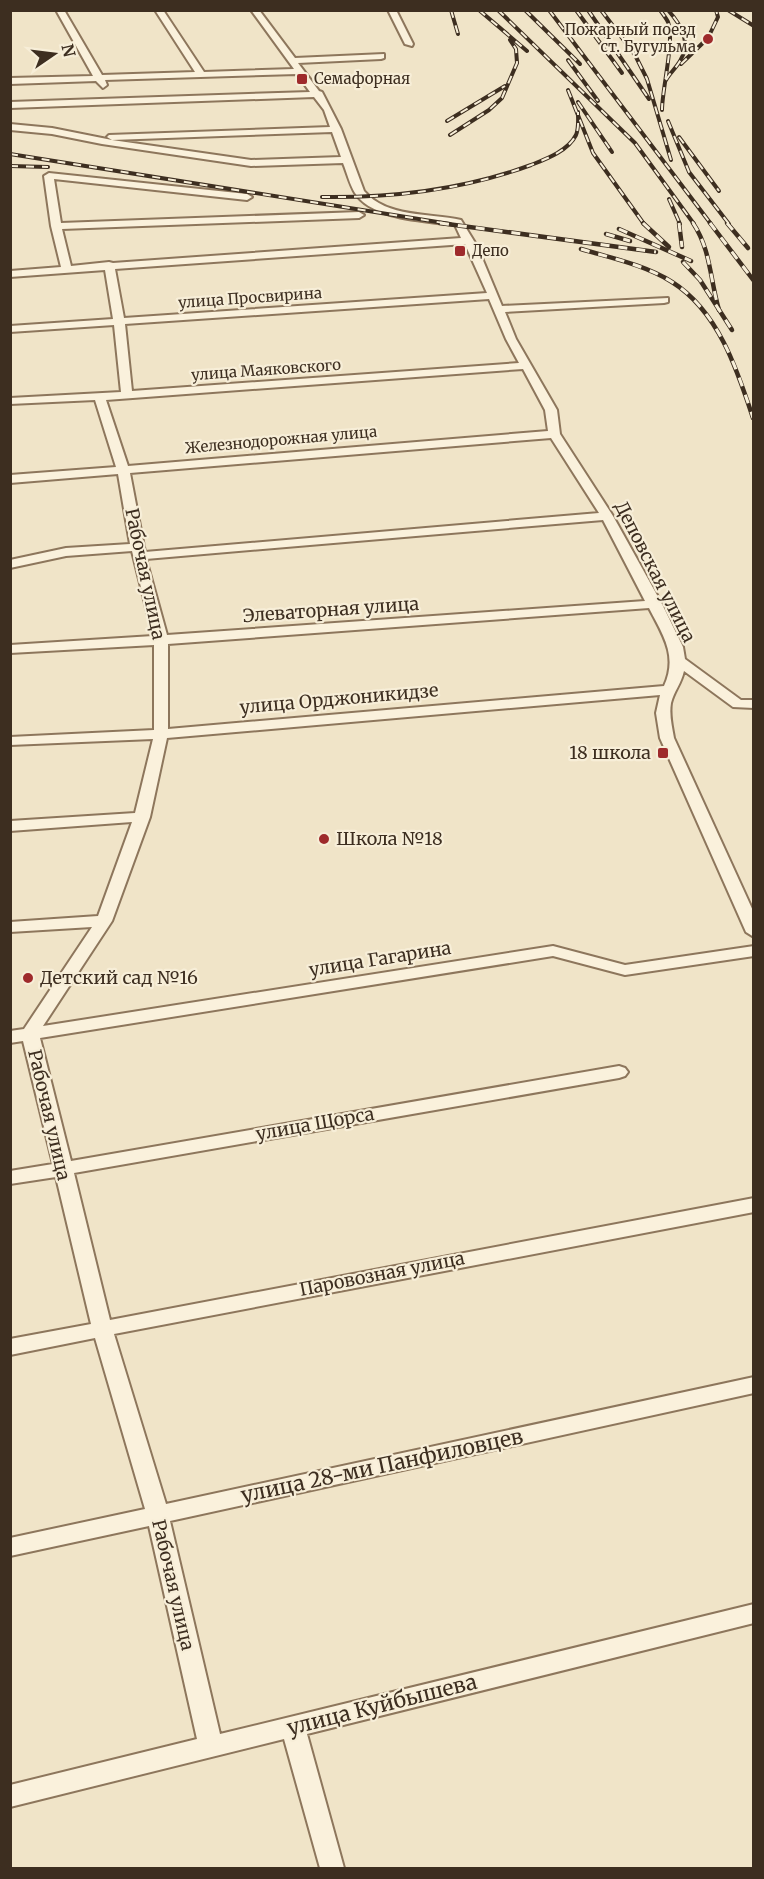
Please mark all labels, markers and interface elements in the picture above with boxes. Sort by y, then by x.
place label: Пожарный поезд ст. Бугульма [565,20,696,56]
north arrow [24,24,84,84]
marker: Пожарный поезд ст. Бугульма [701,32,715,46]
text: N [57,42,80,59]
place label: Семафорная [314,69,410,88]
marker: Семафорная [295,72,309,86]
place label: Депо [472,241,509,260]
marker: Депо [453,244,467,258]
street label: улица Просвирина [177,283,323,312]
street label: улица Маяковского [190,355,342,384]
street label: Железнодорожная улица [184,422,378,457]
street label: Деповская улица [610,497,701,646]
street label: Рабочая улица [120,506,171,642]
street label: Элеваторная улица [242,592,420,627]
street label: улица Орджоникидзе [239,678,439,719]
place label: 18 школа [569,741,651,764]
marker: 18 школа [656,746,670,760]
place label: Школа №18 [336,827,443,850]
marker: Школа №18 [317,832,331,846]
street label: улица Гагарина [307,936,453,981]
place label: Детский сад №16 [40,966,198,989]
marker: Детский сад №16 [21,971,35,985]
street label: Рабочая улица [23,1047,76,1183]
street label: улица Щорса [254,1102,376,1145]
street label: Паровозная улица [297,1246,467,1301]
street label: улица 28-ми Панфиловцев [238,1422,525,1509]
street label: Рабочая улица [147,1517,200,1653]
street label: улица Куйбышева [284,1668,480,1741]

